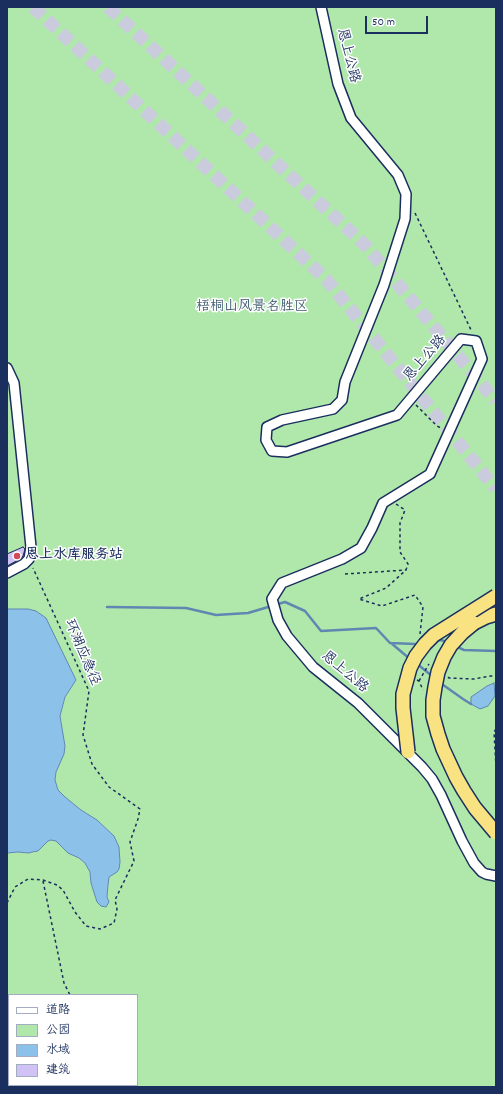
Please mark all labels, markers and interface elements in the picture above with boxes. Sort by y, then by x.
scale bar [367,8,430,34]
text: 50 m [372,14,395,31]
street label: 恩上公路 [332,27,362,85]
park label: 梧桐山风景名胜区 [196,300,308,316]
street label: 恩上公路 [401,332,451,386]
place label: 恩上水库服务站 [25,548,123,564]
marker: 恩上水库服务站 [12,551,22,561]
street label: 环湖应急径 [60,618,102,688]
street label: 恩上公路 [317,649,371,697]
legend [8,994,138,1086]
text: 道路 [46,1002,70,1019]
text: 公园 [46,1022,70,1039]
text: 水域 [46,1042,70,1059]
text: 建筑 [46,1062,70,1079]

